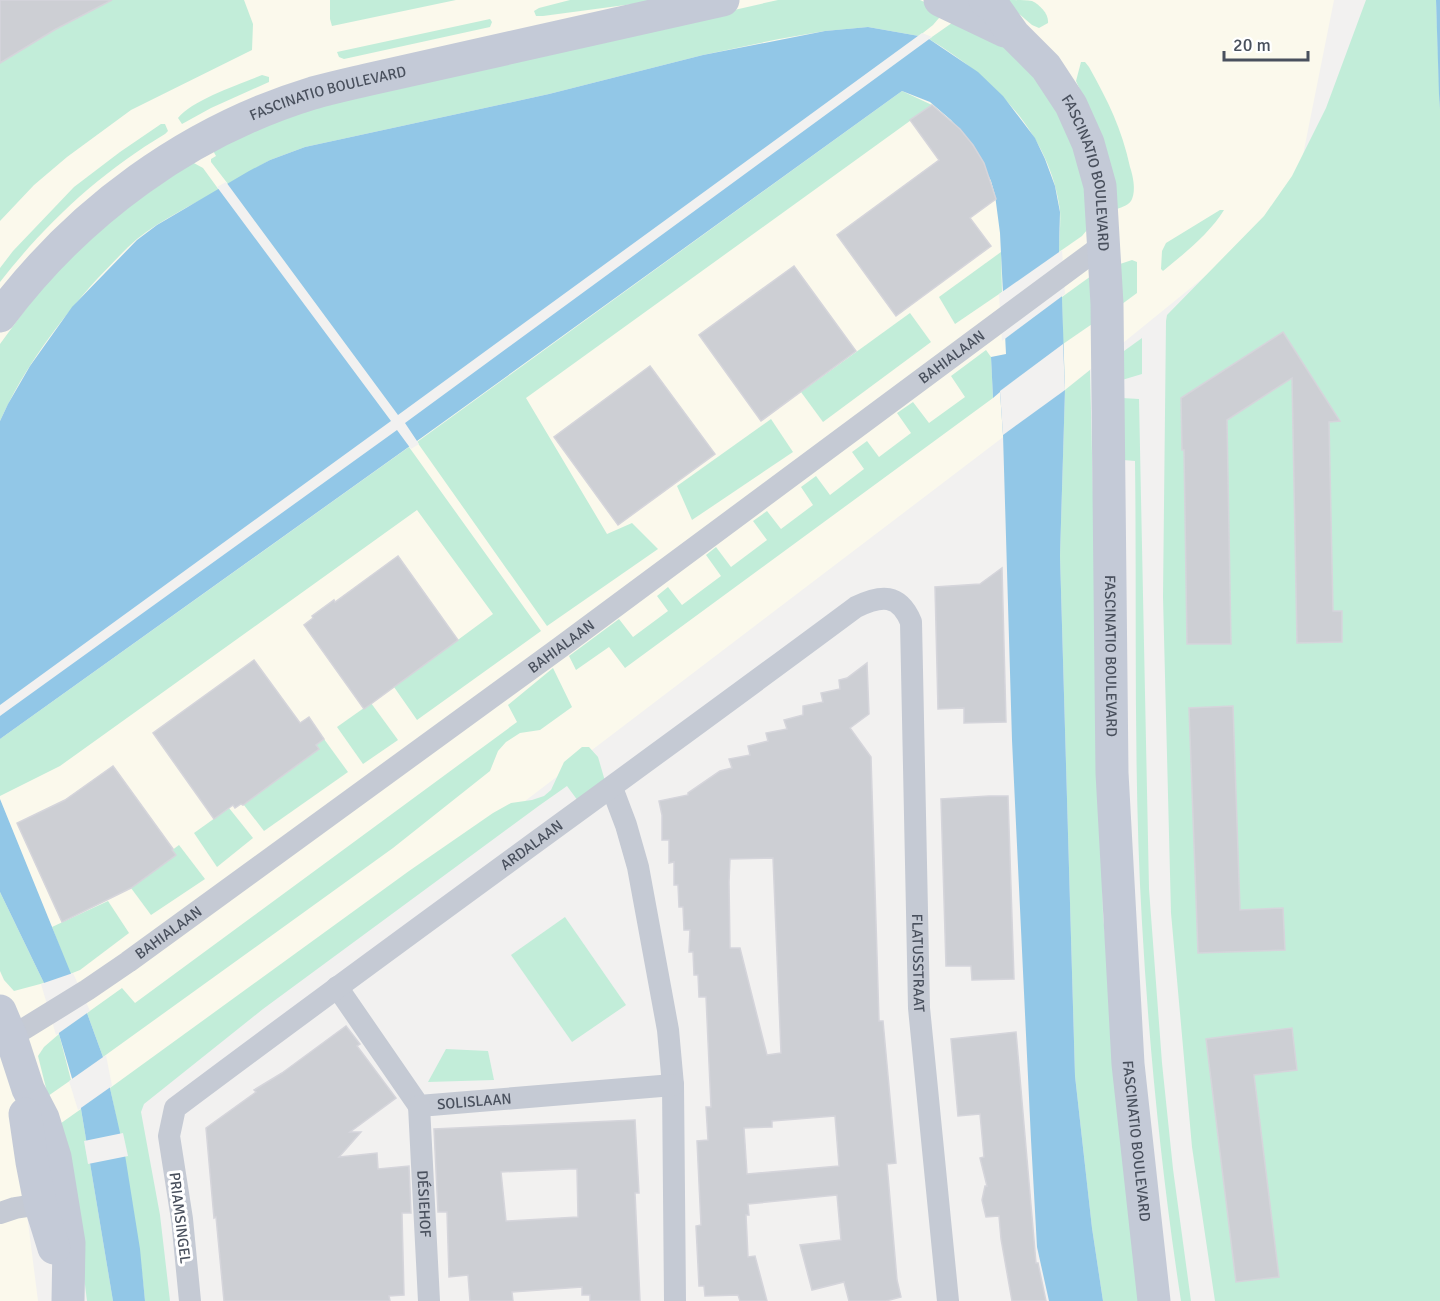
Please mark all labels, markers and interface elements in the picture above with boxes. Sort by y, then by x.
scale bar [1224,24,1308,62]
text: 20 m [1233,34,1271,56]
street label: FASCINATIO BOULEVARD [247,62,408,124]
street label: FASCINATIO BOULEVARD [1058,91,1113,252]
street label: BAHIALAAN [915,326,988,388]
street label: FASCINATIO BOULEVARD [1101,575,1121,737]
street label: BAHIALAAN [524,616,598,677]
street label: ARDALAAN [497,816,566,874]
street label: BAHIALAAN [131,902,205,963]
street label: FLATUSSTRAAT [908,914,928,1014]
street label: FASCINATIO BOULEVARD [1119,1060,1154,1223]
street label: SOLISLAAN [436,1089,512,1113]
street label: DÉSIEHOF [413,1170,435,1238]
street label: PRIAMSINGEL [165,1171,195,1265]

